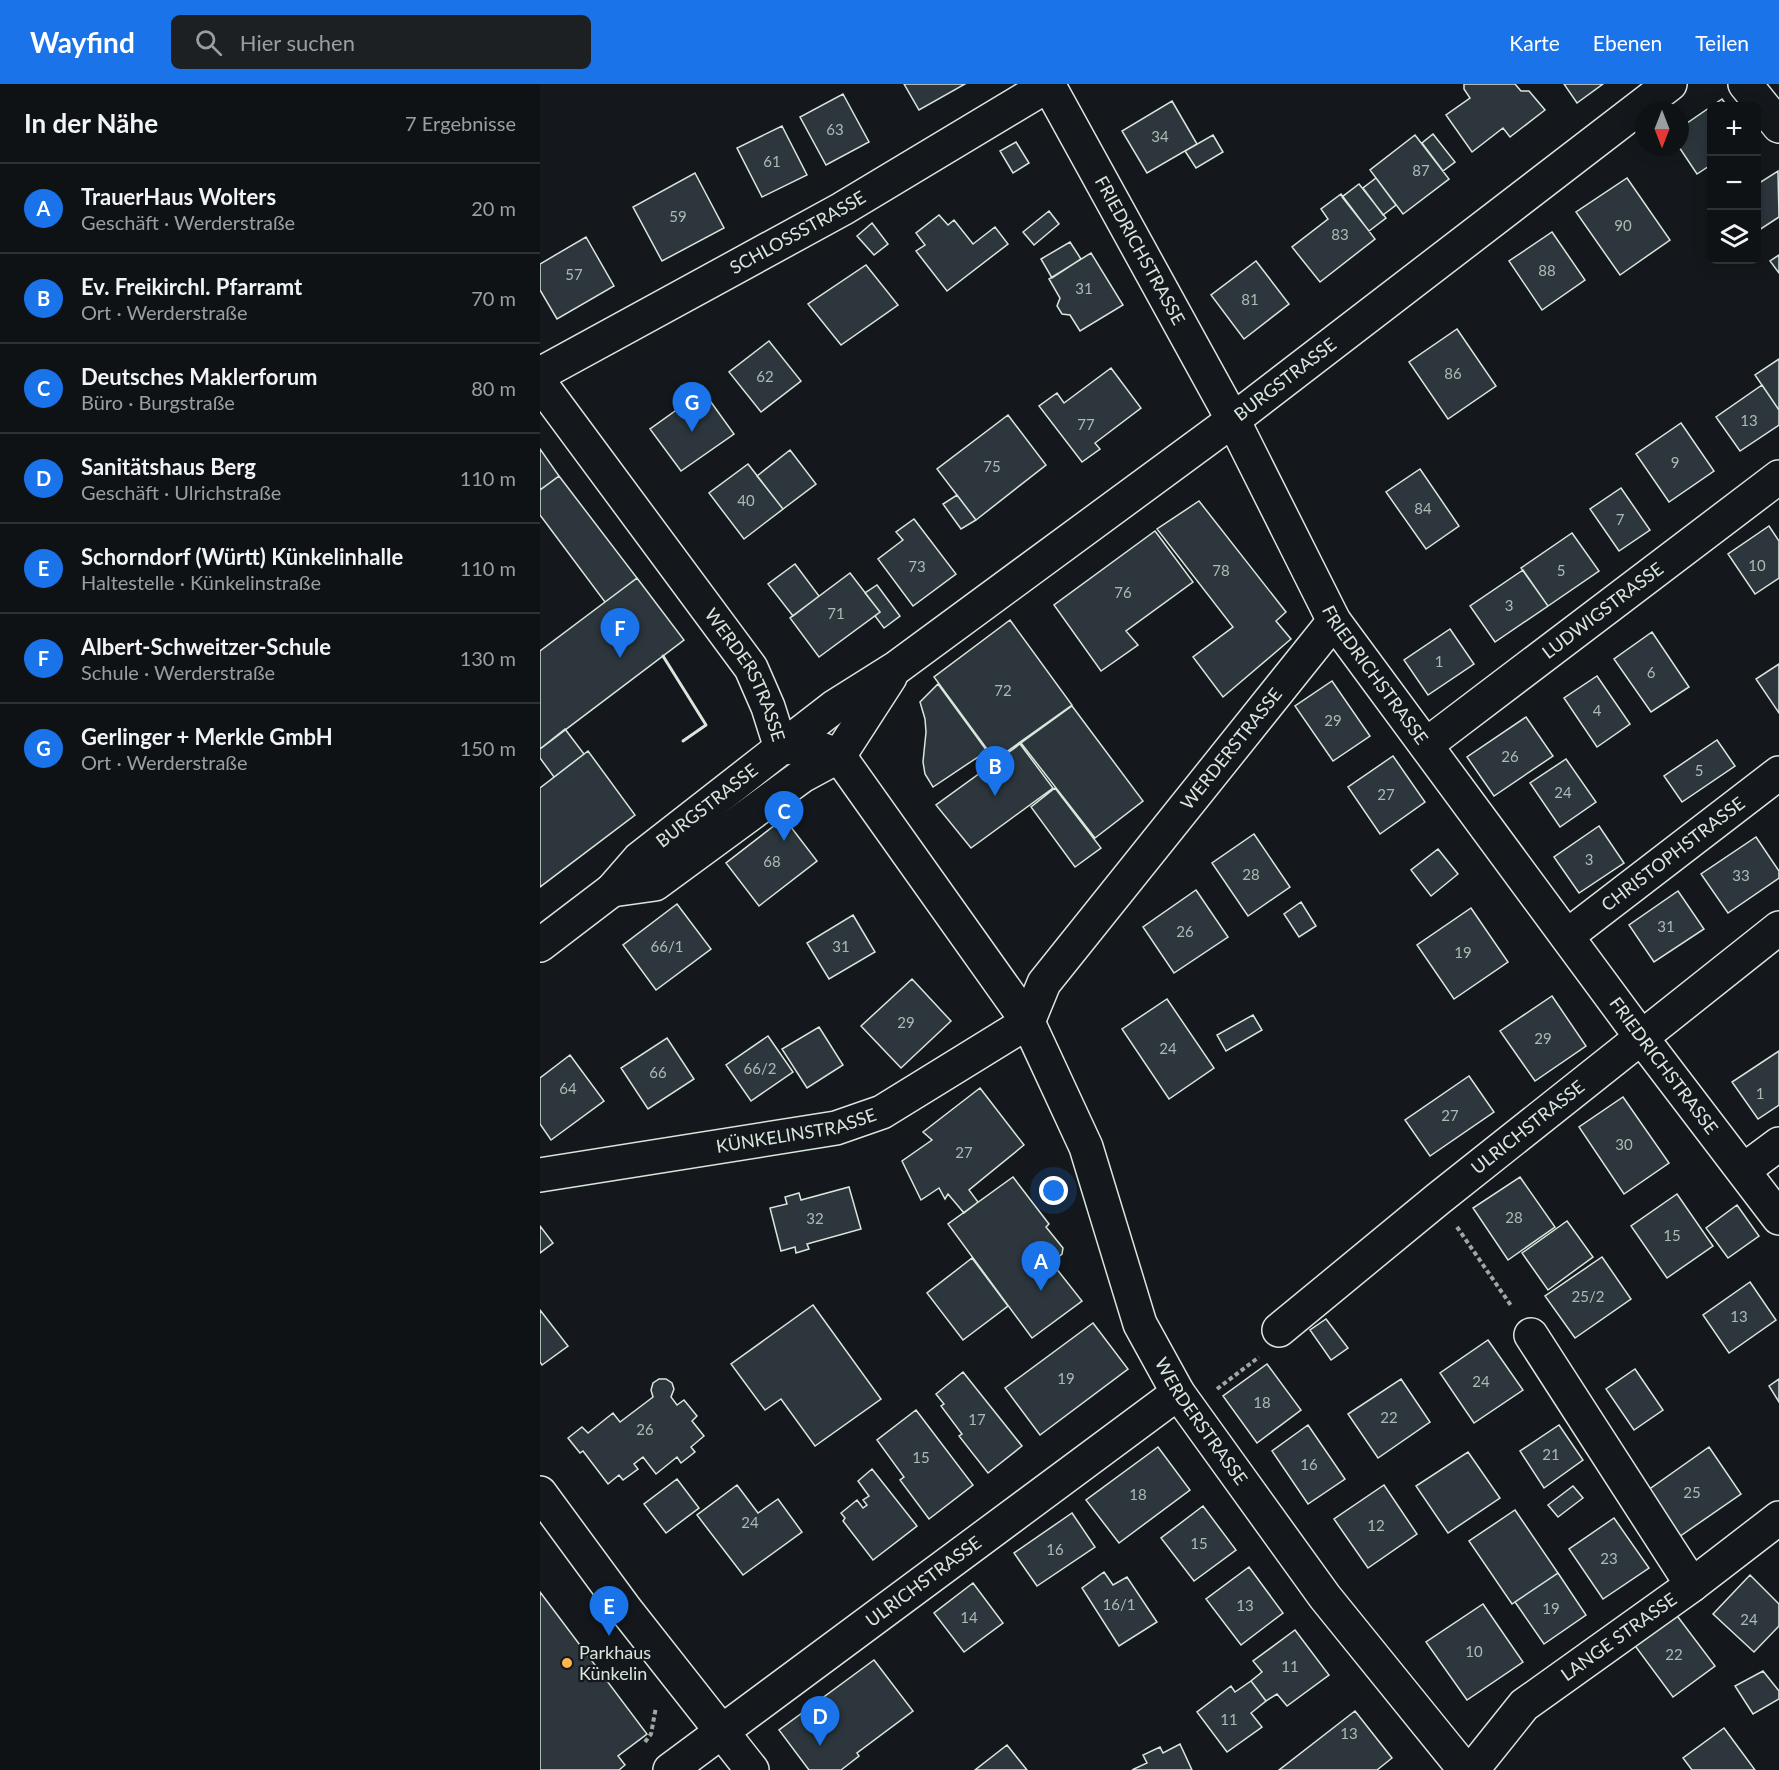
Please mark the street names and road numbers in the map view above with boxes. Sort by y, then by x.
street label: FRIEDRICHSTRASSE [1091,172,1190,328]
street label: SCHLOSSSTRASSE [726,185,869,278]
street label: BURGSTRASSE [1229,333,1340,425]
street label: LUDWIGSTRASSE [1537,557,1667,663]
street label: FRIEDRICHSTRASSE [1318,602,1433,748]
street label: WERDERSTRASSE [700,603,790,744]
street label: WERDERSTRASSE [1175,683,1286,814]
street label: BURGSTRASSE [651,759,762,852]
street label: CHRISTOPHSTRASSE [1597,792,1749,916]
street label: FRIEDRICHSTRASSE [1605,992,1723,1138]
street label: ULRICHSTRASSE [1466,1075,1588,1178]
street label: KÜNKELINSTRASSE [714,1103,879,1157]
street label: WERDERSTRASSE [1151,1353,1253,1489]
street label: ULRICHSTRASSE [861,1531,985,1631]
street label: LANGE STRASSE [1556,1588,1681,1685]

